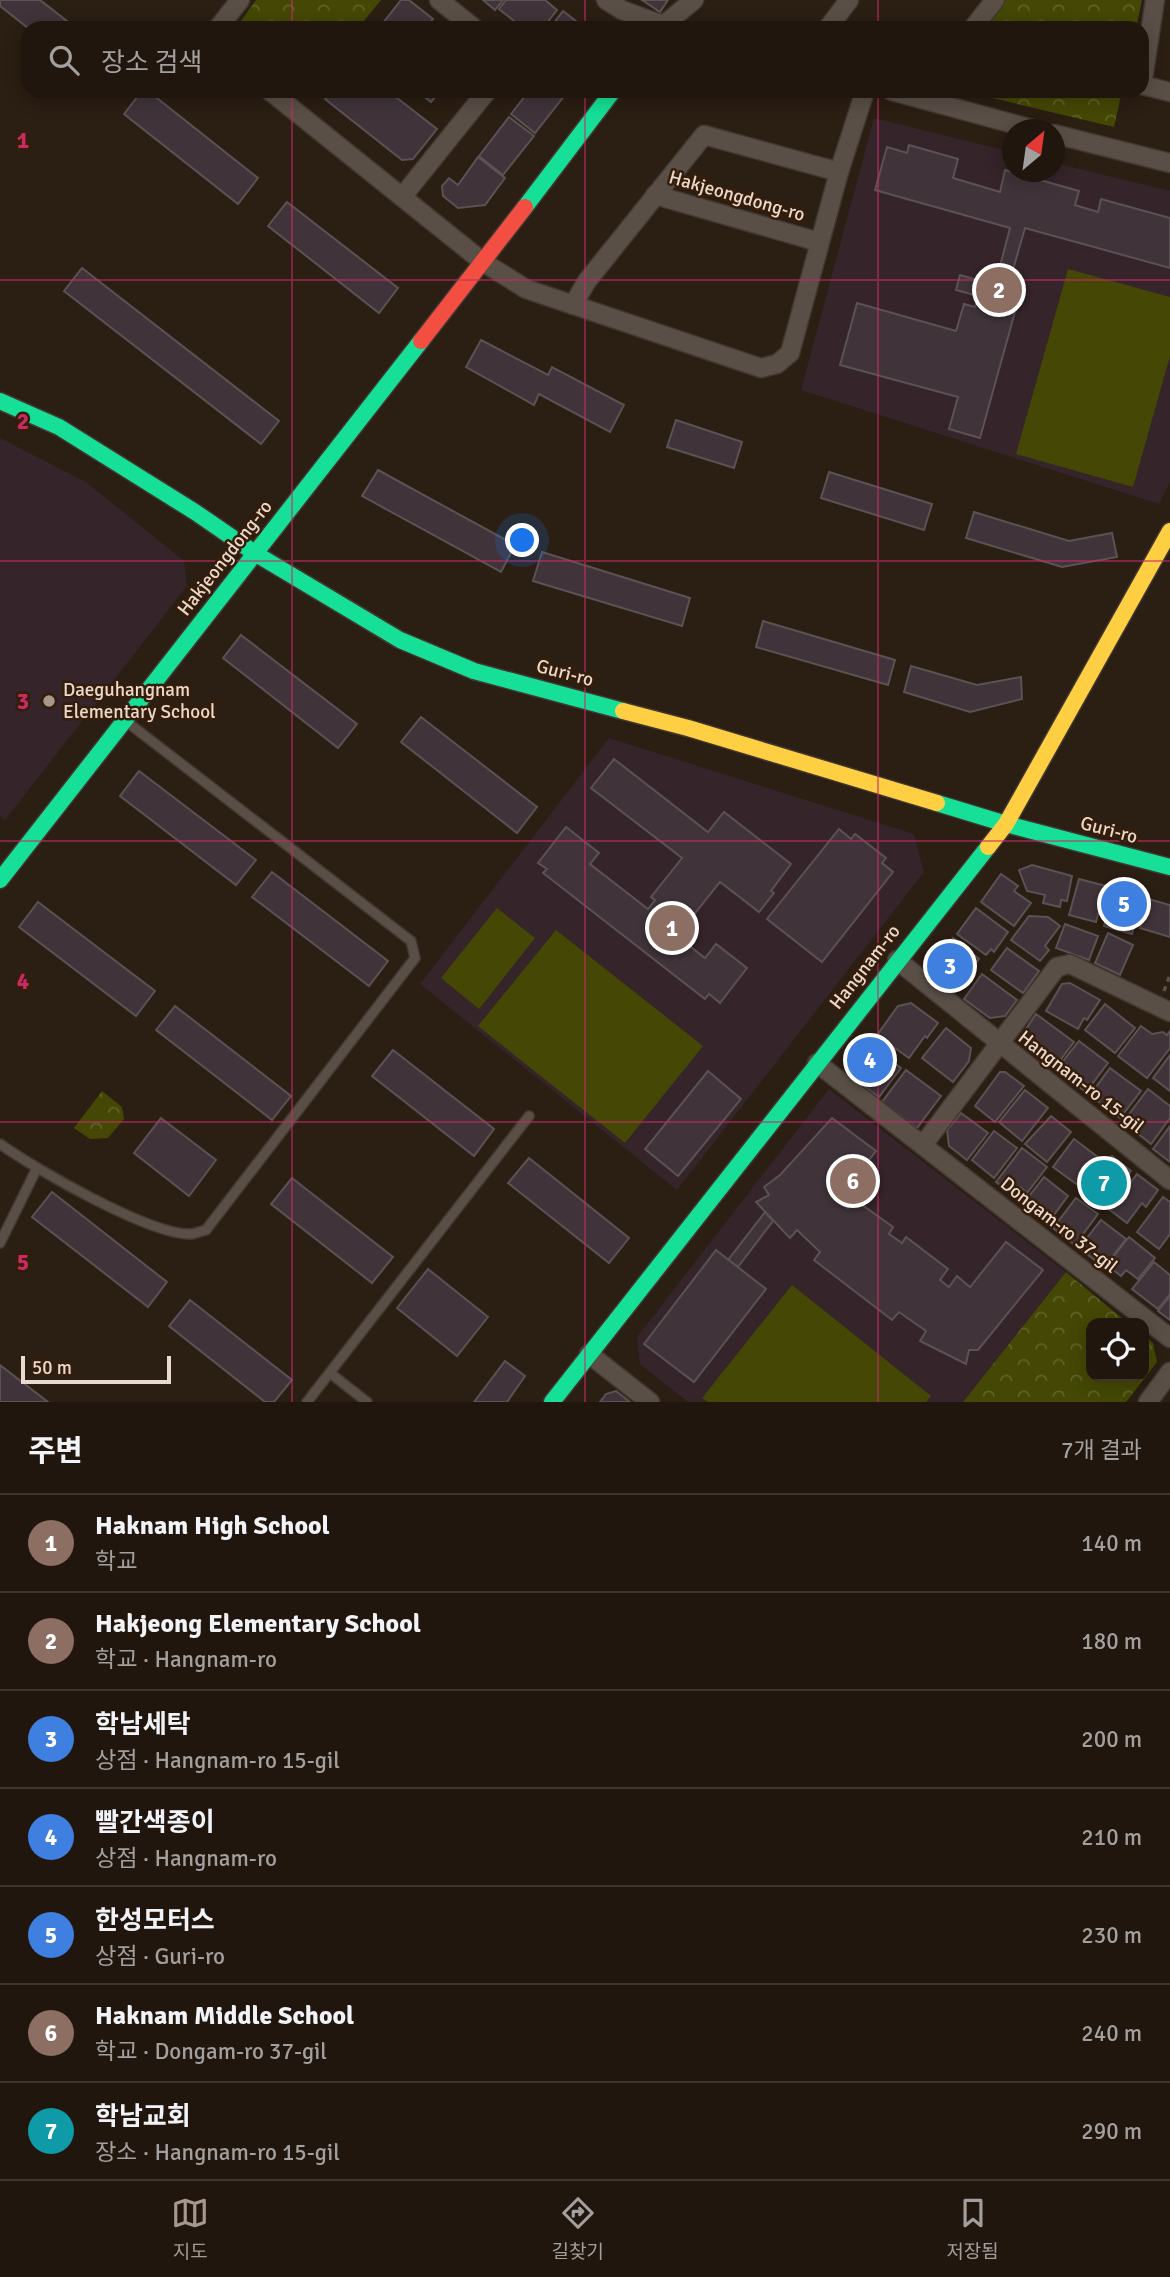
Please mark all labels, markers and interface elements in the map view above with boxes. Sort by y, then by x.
search box [21,21,1149,98]
icon: search [45,41,83,79]
text: 장소 검색 [101,47,202,79]
north arrow [1002,119,1065,182]
text: 1 [17,126,29,155]
street label: Hakjeongdong-ro [666,165,808,227]
pin: 2 [976,264,1022,316]
text: 2 [17,407,29,436]
street label: Hakjeongdong-ro [172,495,278,621]
your location [505,523,539,557]
street label: Guri-ro [534,654,596,692]
place label: Daeguhangnam Elementary School [63,678,216,724]
text: 3 [17,687,29,716]
marker: Daeguhangnam Elementary School [41,693,57,709]
street label: Guri-ro [1078,811,1140,849]
pin: 5 [1101,878,1147,930]
pin: 1 [649,902,695,954]
street label: Hangnam-ro [824,920,906,1014]
pin: 3 [927,940,973,992]
text: 4 [17,967,29,996]
street label: Hangnam-ro 15-gil [1013,1025,1149,1139]
pin: 4 [847,1034,893,1086]
pin: 6 [830,1155,876,1207]
pin: 7 [1081,1157,1127,1209]
street label: Dongam-ro 37-gil [996,1172,1122,1278]
text: 5 [17,1248,29,1277]
map controls [1086,1318,1149,1381]
button: locate [1086,1318,1149,1381]
scale bar [21,1353,172,1385]
text: 50 m [32,1356,72,1380]
text: 주변 [28,1433,83,1470]
text: 7개 결과 [1061,1436,1142,1465]
text: Haknam High School [95,1510,330,1542]
text: 1 [45,1529,57,1558]
text: 140 m [1081,1529,1142,1558]
text: 학교 [95,1547,137,1576]
text: Hakjeong Elementary School [95,1608,421,1640]
text: 2 [45,1627,57,1656]
text: 180 m [1081,1627,1142,1656]
text: 학교 · Hangnam-ro [95,1645,277,1674]
text: 학남세탁 [95,1709,191,1741]
text: 3 [45,1725,57,1754]
text: 200 m [1081,1725,1142,1754]
text: 상점 · Hangnam-ro 15-gil [95,1746,340,1775]
text: 빨간색종이 [95,1807,215,1839]
text: 4 [45,1823,57,1852]
text: 210 m [1081,1823,1142,1852]
text: 상점 · Hangnam-ro [95,1844,277,1873]
text: 한성모터스 [95,1905,215,1937]
text: 5 [45,1921,57,1950]
text: 230 m [1081,1921,1142,1950]
text: 상점 · Guri-ro [95,1942,225,1971]
text: Haknam Middle School [95,2000,354,2032]
text: 6 [45,2019,57,2048]
text: 240 m [1081,2019,1142,2048]
text: 학교 · Dongam-ro 37-gil [95,2037,327,2066]
text: 학남교회 [95,2101,191,2133]
text: 7 [45,2117,57,2146]
text: 290 m [1081,2117,1142,2146]
text: 장소 · Hangnam-ro 15-gil [95,2138,340,2167]
tab: 지도 [171,2194,209,2264]
tab: 길찾기 [552,2194,604,2264]
tab: 저장됨 [946,2194,999,2264]

